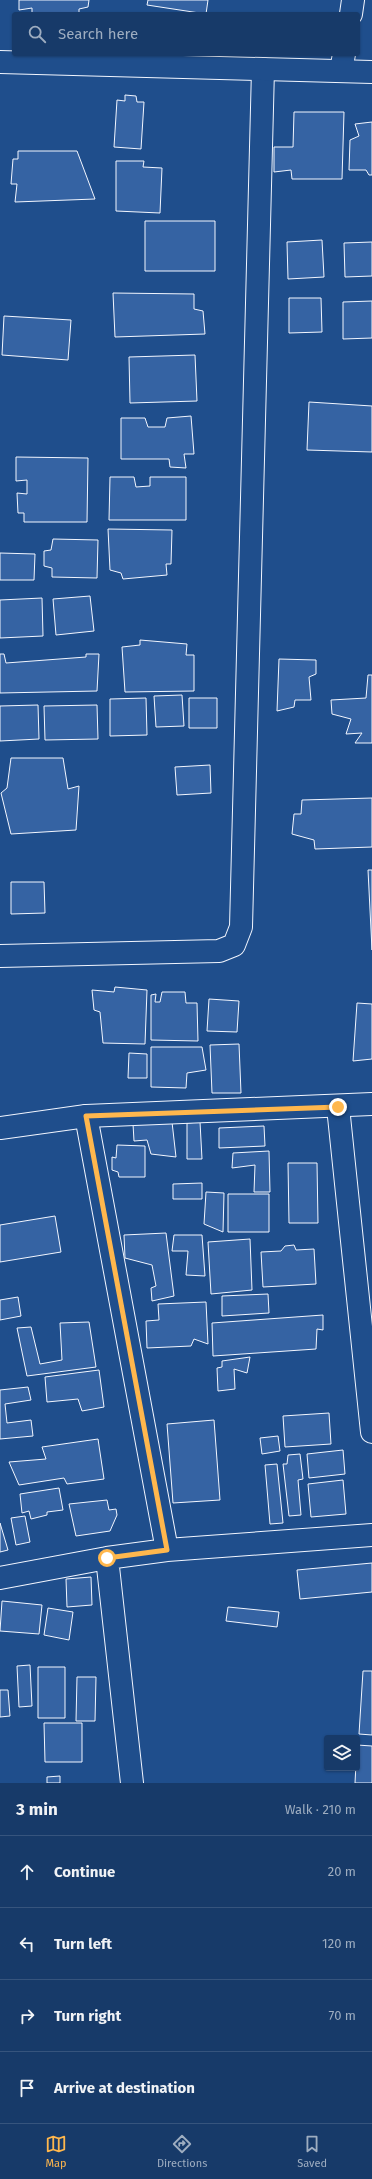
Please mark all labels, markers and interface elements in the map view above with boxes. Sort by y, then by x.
search box [12,12,360,56]
icon: search [26,23,48,45]
text: Search here [58,25,138,43]
route end [329,1098,347,1116]
route start [98,1549,116,1567]
map controls [324,1735,360,1771]
button: layers [324,1735,360,1771]
text: 3 min [16,1799,58,1820]
text: Walk · 210 m [285,1802,356,1817]
icon: ahead [16,1861,38,1883]
text: Continue [54,1863,115,1881]
text: 20 m [328,1864,356,1879]
icon: left [16,1933,38,1955]
text: Turn left [54,1935,112,1953]
text: 120 m [322,1936,356,1951]
icon: right [16,2005,38,2027]
text: Turn right [54,2007,121,2025]
text: 70 m [329,2008,356,2023]
icon: arrive [16,2077,38,2099]
text: Arrive at destination [54,2079,195,2097]
tab: Map [45,2133,67,2170]
tab: Directions [157,2133,207,2170]
tab: Saved [297,2133,327,2170]

